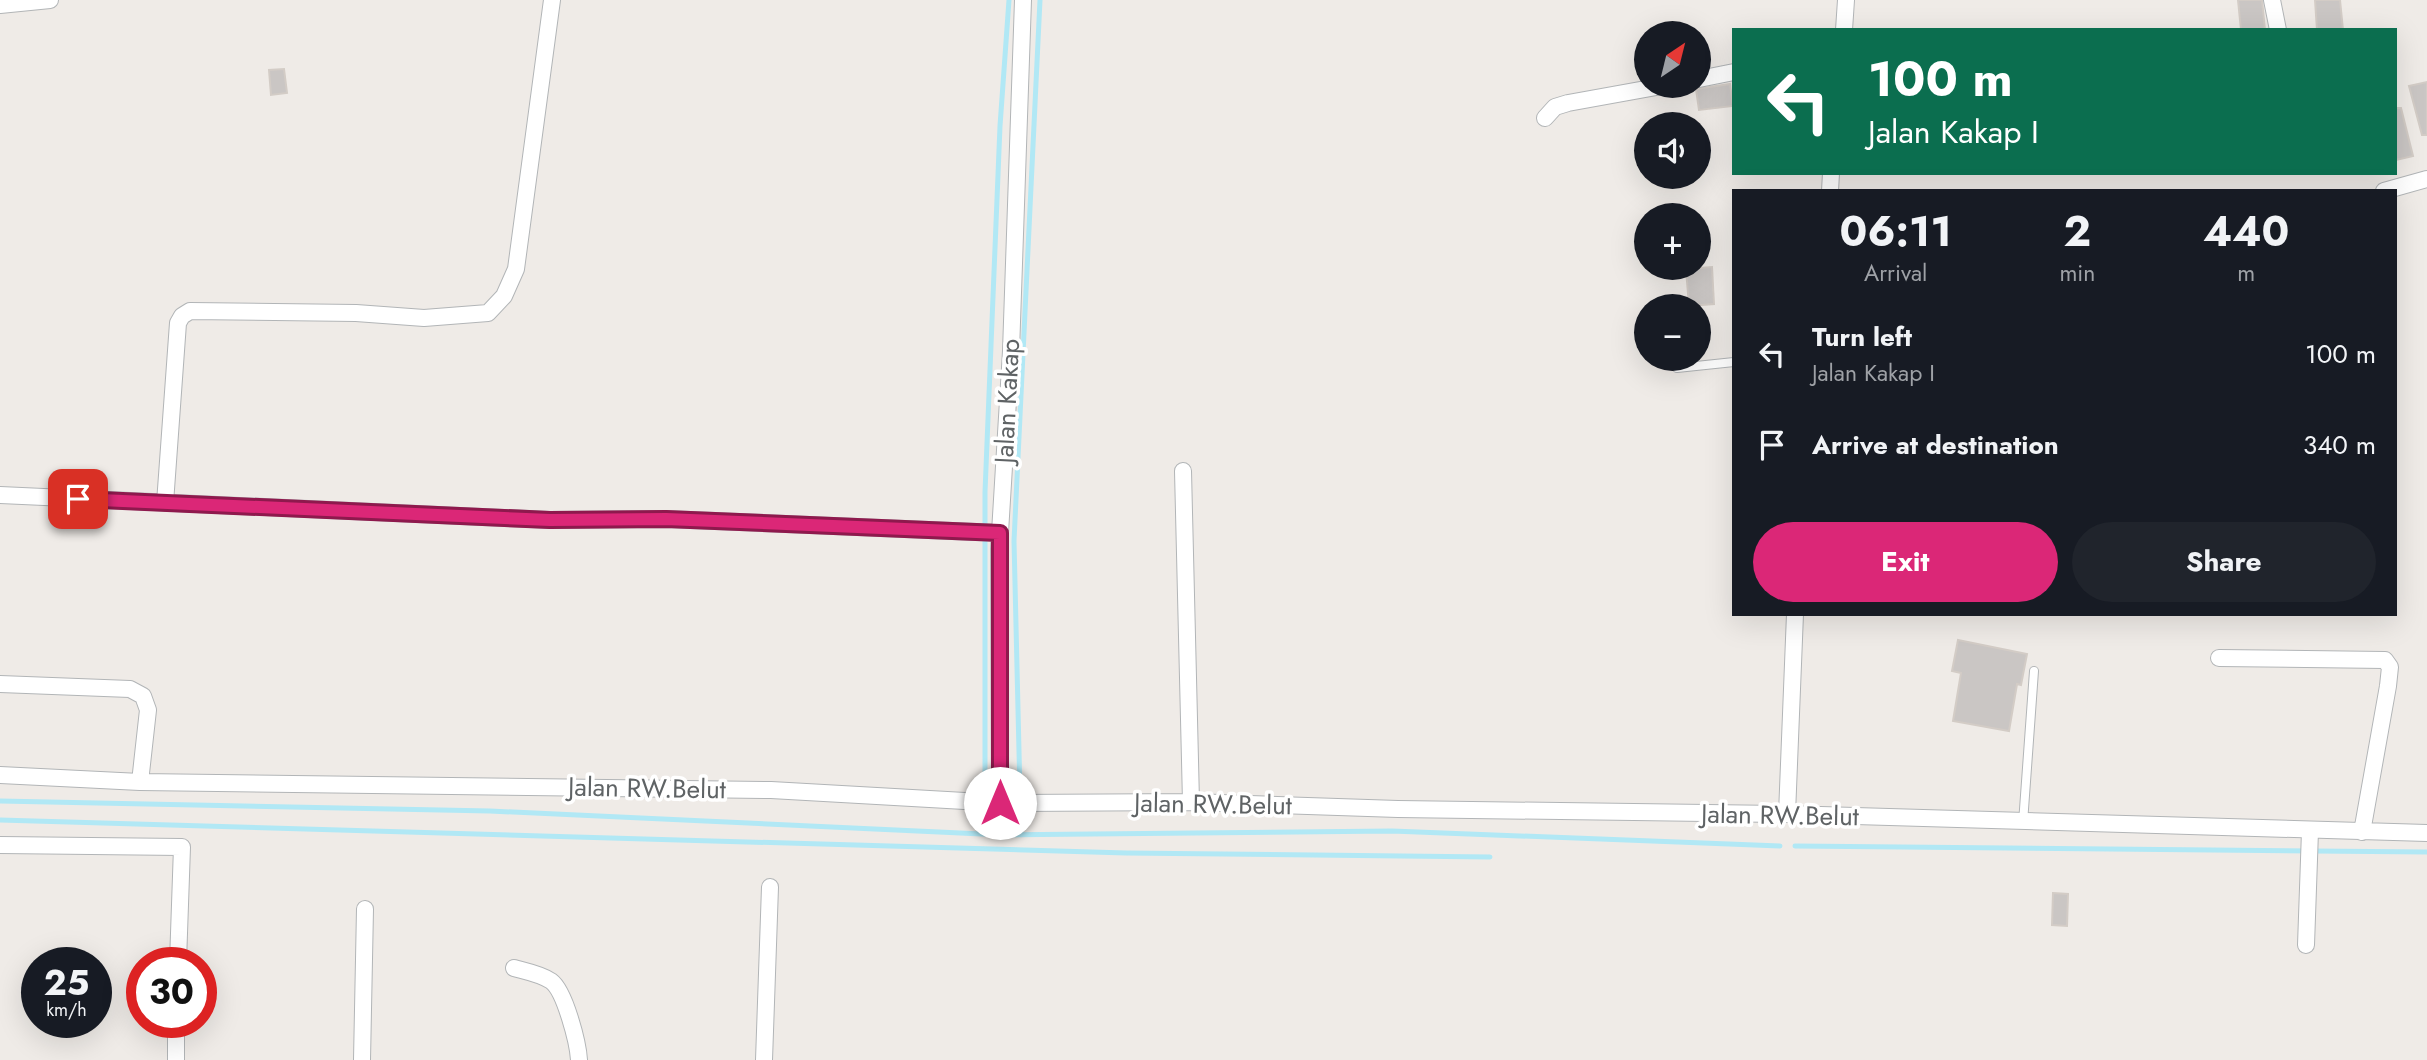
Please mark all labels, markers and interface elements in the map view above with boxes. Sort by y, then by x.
north arrow [1634,21,1712,98]
map controls [1634,21,1711,371]
text: 100 m [1868,44,2013,114]
icon: left [1753,56,1844,147]
text: Jalan Kakap I [1868,109,2039,155]
button: sound [1634,112,1711,189]
text: 06:11 [1840,201,1952,262]
text: 2 [2064,201,2091,262]
text: 440 [2203,201,2289,262]
button: + [1634,203,1711,280]
text: Arrival [1864,256,1927,290]
text: min [2059,256,2095,290]
text: m [2237,256,2255,290]
button: − [1634,294,1711,371]
text: Turn left [1812,318,1912,356]
icon: left [1753,335,1791,373]
text: 100 m [2305,335,2376,373]
street label: Jalan Kakap [985,338,1029,467]
text: Jalan Kakap I [1812,356,1935,390]
icon: arrive [1753,426,1791,464]
text: Arrive at destination [1812,426,2059,464]
text: 340 m [2303,426,2376,464]
pin [48,469,108,529]
icon: arrive [59,480,97,518]
button: Exit [1753,522,2058,602]
button: Share [2072,522,2376,602]
position arrow [963,766,1037,840]
street label: Jalan RW.Belut [565,768,727,808]
street label: Jalan RW.Belut [1131,784,1293,824]
street label: Jalan RW.Belut [1698,795,1860,835]
speed limit sign: 30 [126,947,217,1038]
text: 25 [44,958,89,1008]
text: km/h [46,997,87,1023]

